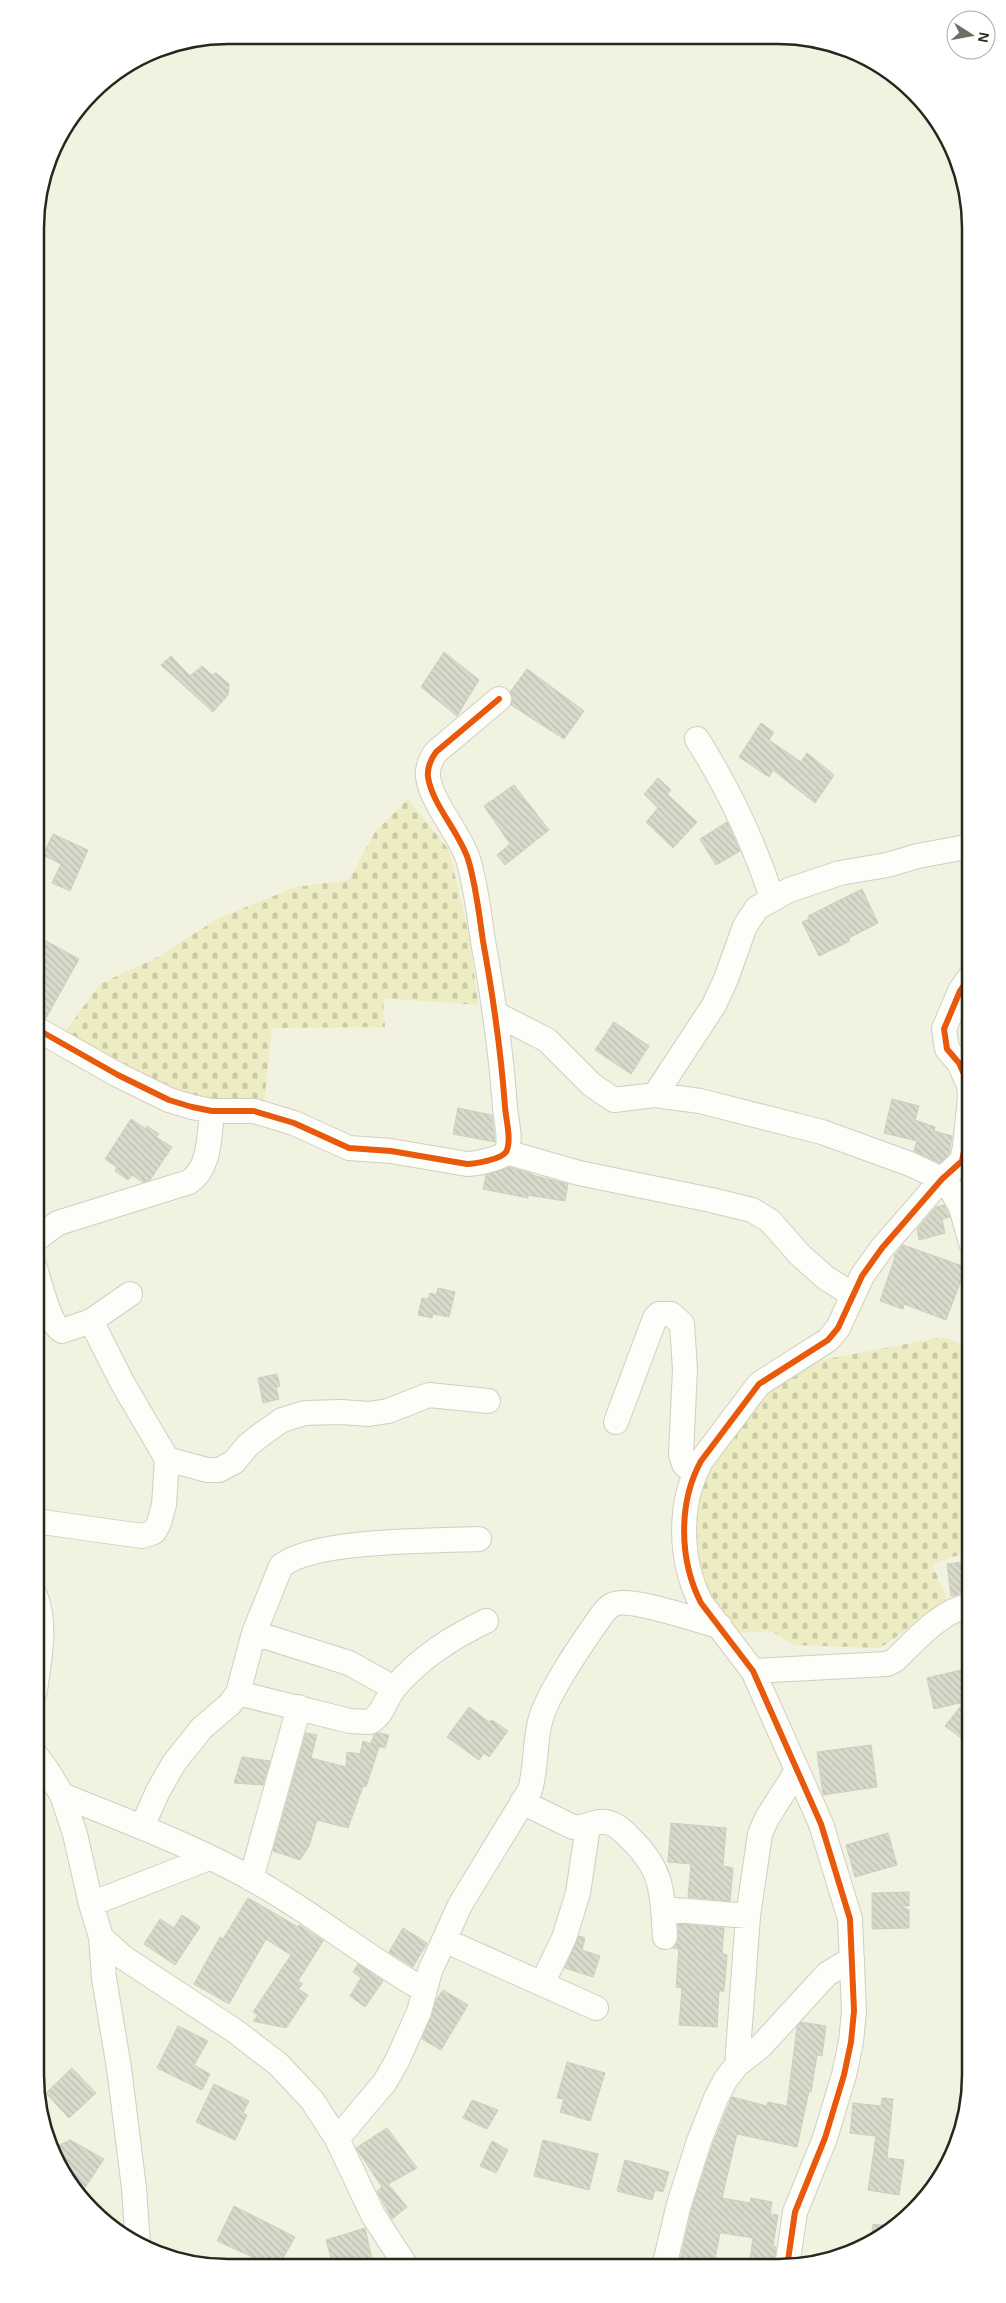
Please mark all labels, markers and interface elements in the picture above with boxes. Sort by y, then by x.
north arrow [946,10,996,60]
text: N [975,31,993,44]

